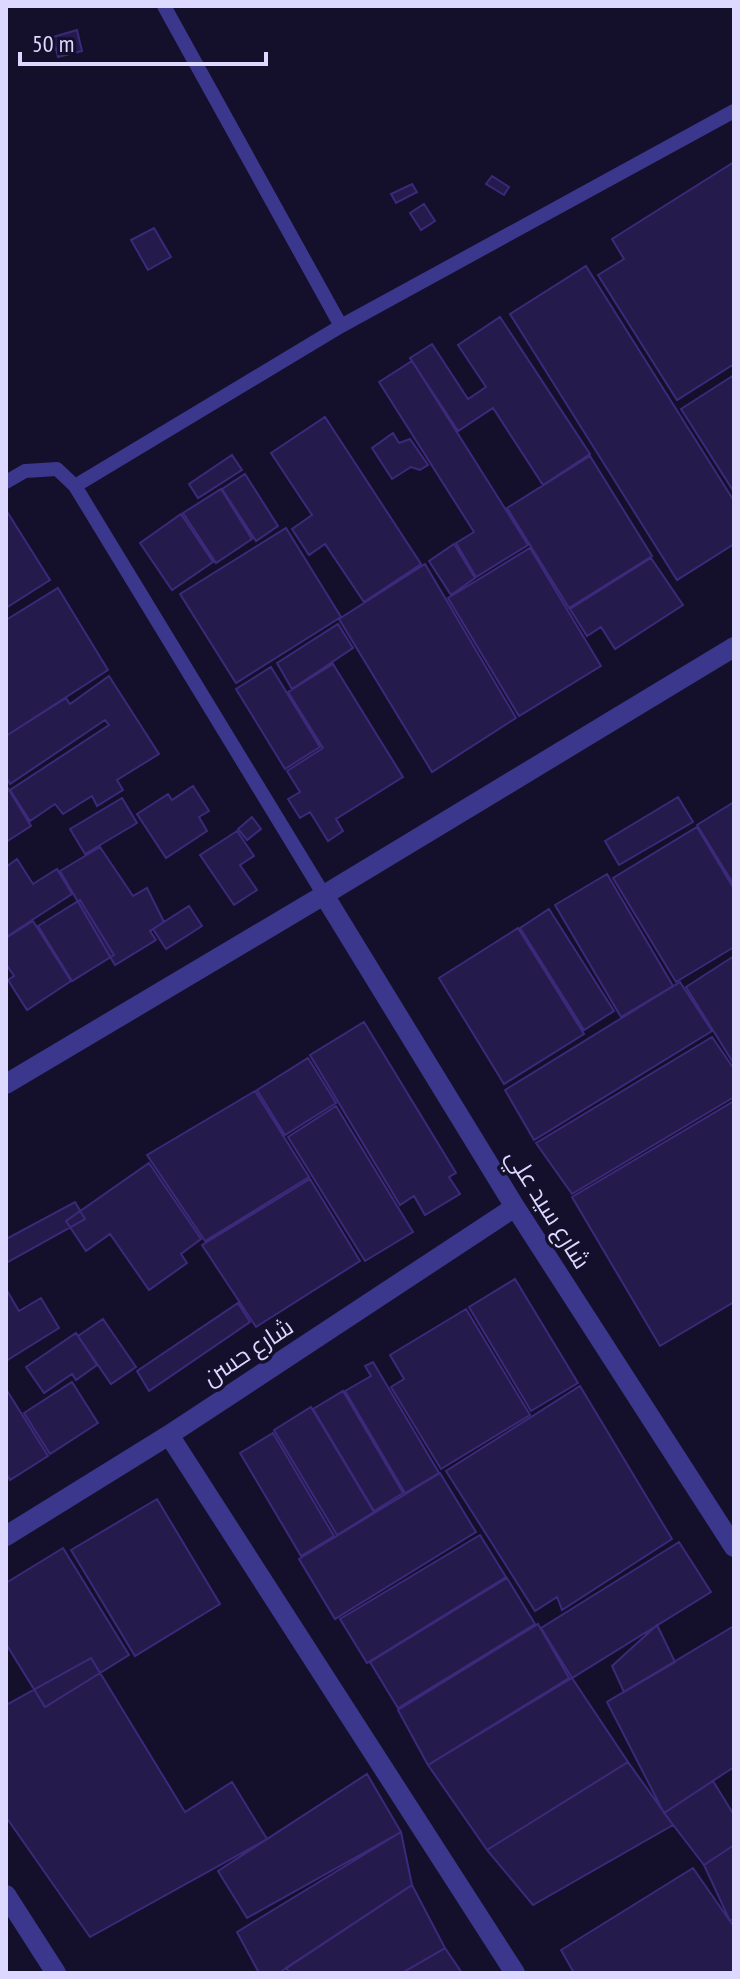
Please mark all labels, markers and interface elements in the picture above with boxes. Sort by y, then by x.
scale bar [20,16,266,66]
text: 50 m [32,28,74,59]
street label: شارع سيد علي [496,1143,598,1277]
street label: شارع حسن [197,1311,299,1393]

